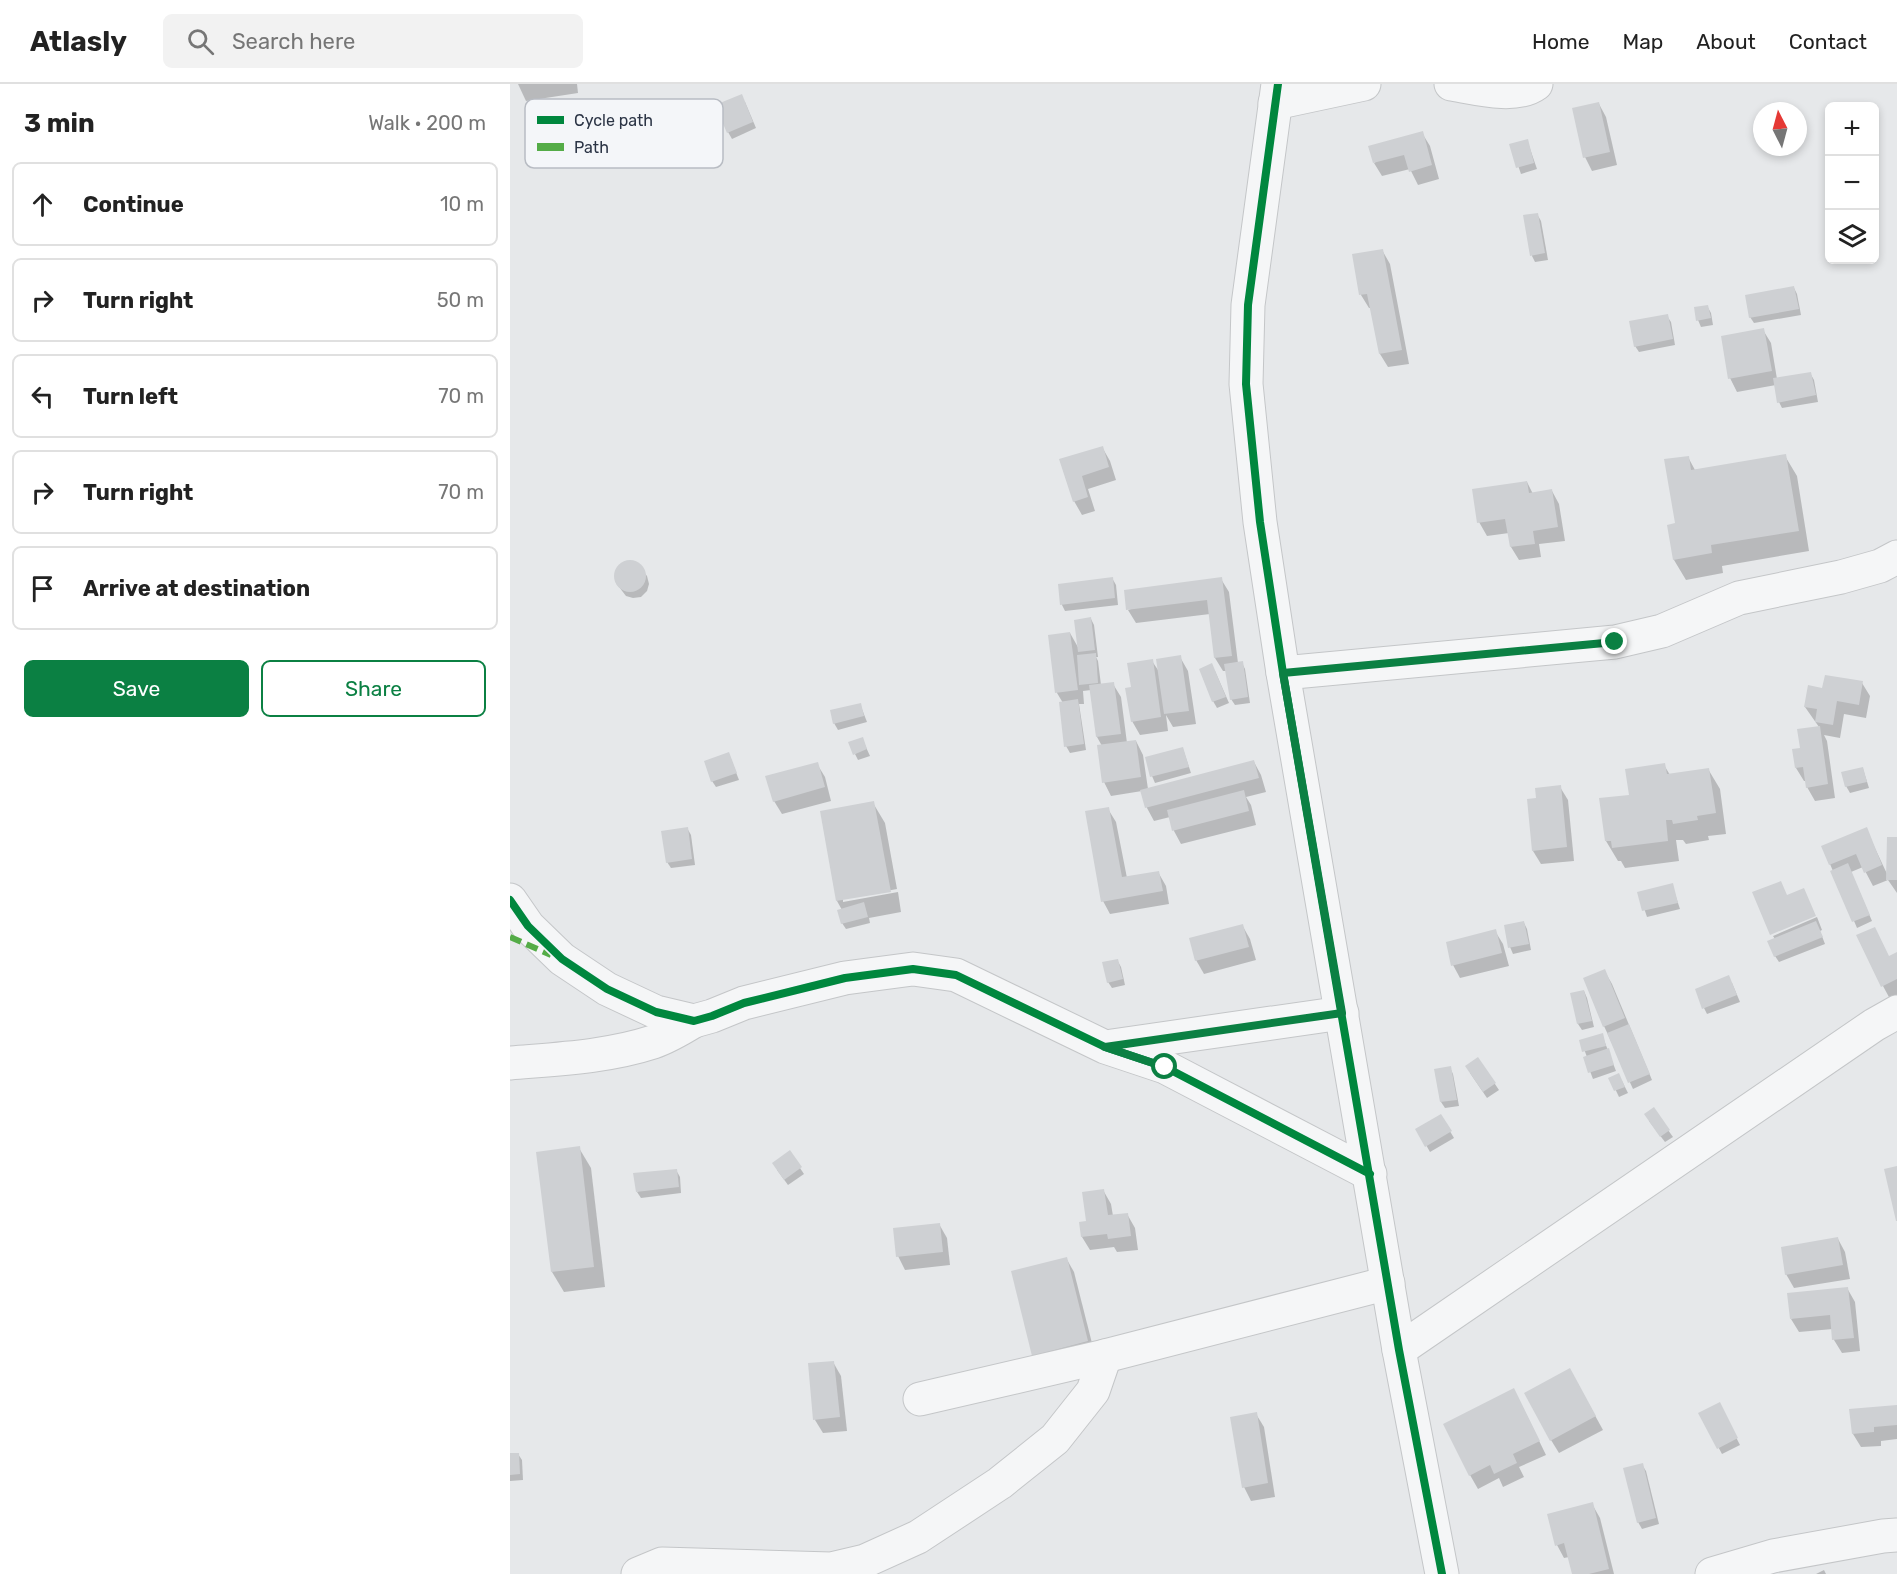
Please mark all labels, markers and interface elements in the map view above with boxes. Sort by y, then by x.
search box [163,14,583,68]
text: Atlasly [30,25,127,58]
icon: search [184,25,217,58]
text: Search here [232,28,355,55]
text: Home [1532,29,1589,54]
text: Map [1622,29,1663,54]
text: About [1696,29,1756,54]
text: Contact [1789,29,1867,54]
legend [525,99,723,168]
north arrow [1753,102,1807,156]
map controls [1825,102,1879,264]
button: + [1825,102,1879,156]
text: 3 min [24,108,95,139]
text: Walk · 200 m [368,111,486,135]
text: Cycle path [574,111,653,130]
text: Path [574,138,609,157]
button: − [1825,156,1879,210]
icon: ahead [26,188,59,221]
text: Continue [83,191,184,218]
text: 10 m [440,192,484,216]
button: layers [1825,210,1879,264]
icon: right [26,284,59,317]
text: Turn right [83,287,193,314]
text: 50 m [437,288,484,312]
icon: left [26,380,59,413]
text: Turn left [83,383,178,410]
text: 70 m [438,384,484,408]
icon: right [26,476,59,509]
text: Turn right [83,479,193,506]
text: 70 m [438,480,484,504]
icon: arrive [26,572,59,605]
text: Arrive at destination [83,575,310,602]
route end [1601,628,1627,654]
button: Save [24,660,249,717]
button: Share [261,660,486,717]
route start [1151,1053,1177,1079]

